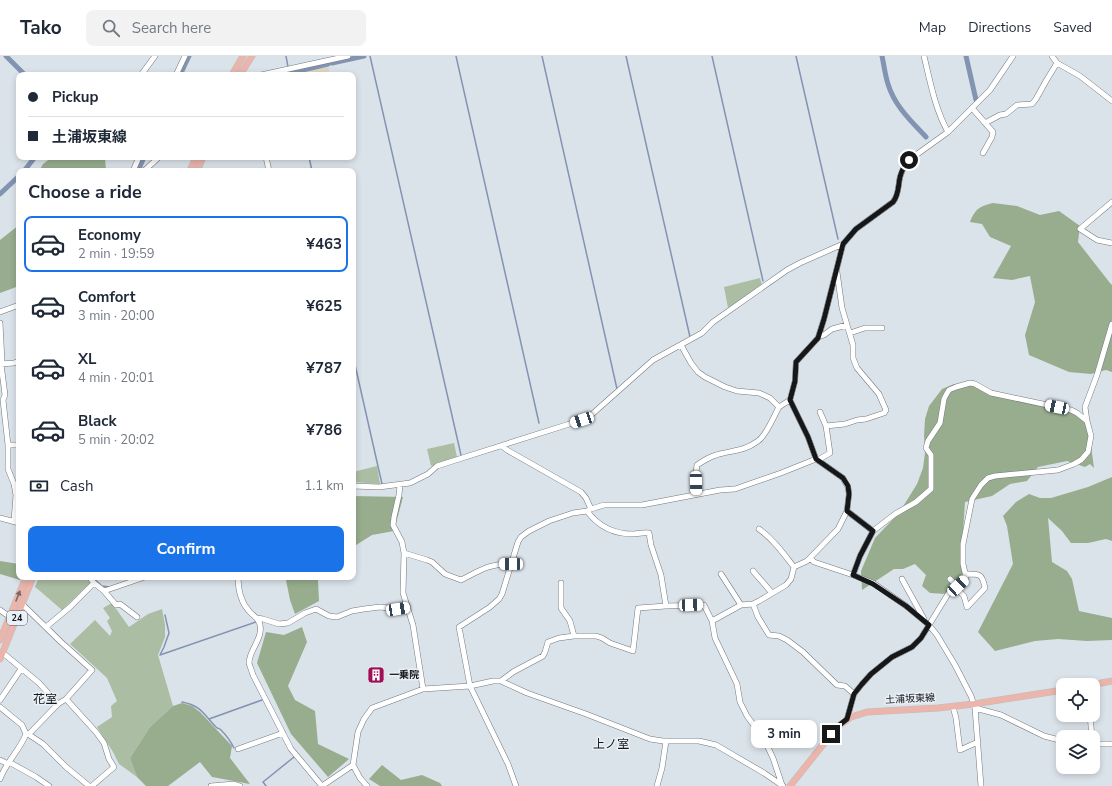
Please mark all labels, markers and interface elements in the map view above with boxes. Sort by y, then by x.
search box [86,10,366,46]
text: Tako [20,15,62,41]
icon: search [100,17,122,39]
text: Search here [132,18,211,38]
text: Map [919,18,946,37]
text: Directions [968,18,1031,37]
text: Saved [1053,18,1092,37]
text: Pickup [52,87,98,107]
text: 土浦坂東線 [52,127,127,147]
route start [900,151,918,169]
text: Choose a ride [28,180,142,204]
text: Economy [78,225,141,245]
icon: car [30,226,66,262]
text: ¥463 [306,234,342,254]
text: 2 min · 19:59 [78,245,154,263]
text: Comfort [78,287,135,307]
icon: car [30,288,66,324]
text: ¥625 [306,296,342,316]
text: 3 min · 20:00 [78,307,154,325]
text: XL [78,349,97,369]
icon: car [30,350,66,386]
text: ¥787 [306,358,342,378]
text: 4 min · 20:01 [78,369,154,387]
car [1044,399,1070,415]
text: Black [78,411,116,431]
car [569,411,595,429]
icon: car [30,412,66,448]
text: ¥786 [306,420,342,440]
text: 5 min · 20:02 [78,431,154,449]
car [690,471,702,495]
icon: cash [28,475,50,497]
text: Cash [60,476,94,496]
text: 1.1 km [304,477,344,495]
button: Confirm [28,526,344,572]
car [499,558,523,570]
car [945,573,971,599]
one-way arrow [16,589,22,601]
car [679,599,703,611]
car [385,601,411,617]
road number: 24 [7,611,27,625]
building icon: 一乗院 [366,665,386,685]
place label: 一乗院 [389,668,419,682]
map controls [1056,678,1100,774]
button: locate [1056,678,1100,722]
district label: 花室 [33,691,57,707]
street label: 土浦坂東線 [885,691,935,707]
callout: 3 min [751,720,817,748]
text: 3 min [767,725,801,743]
route end [822,725,840,743]
button: layers [1056,730,1100,774]
district label: 上ノ室 [593,736,629,752]

